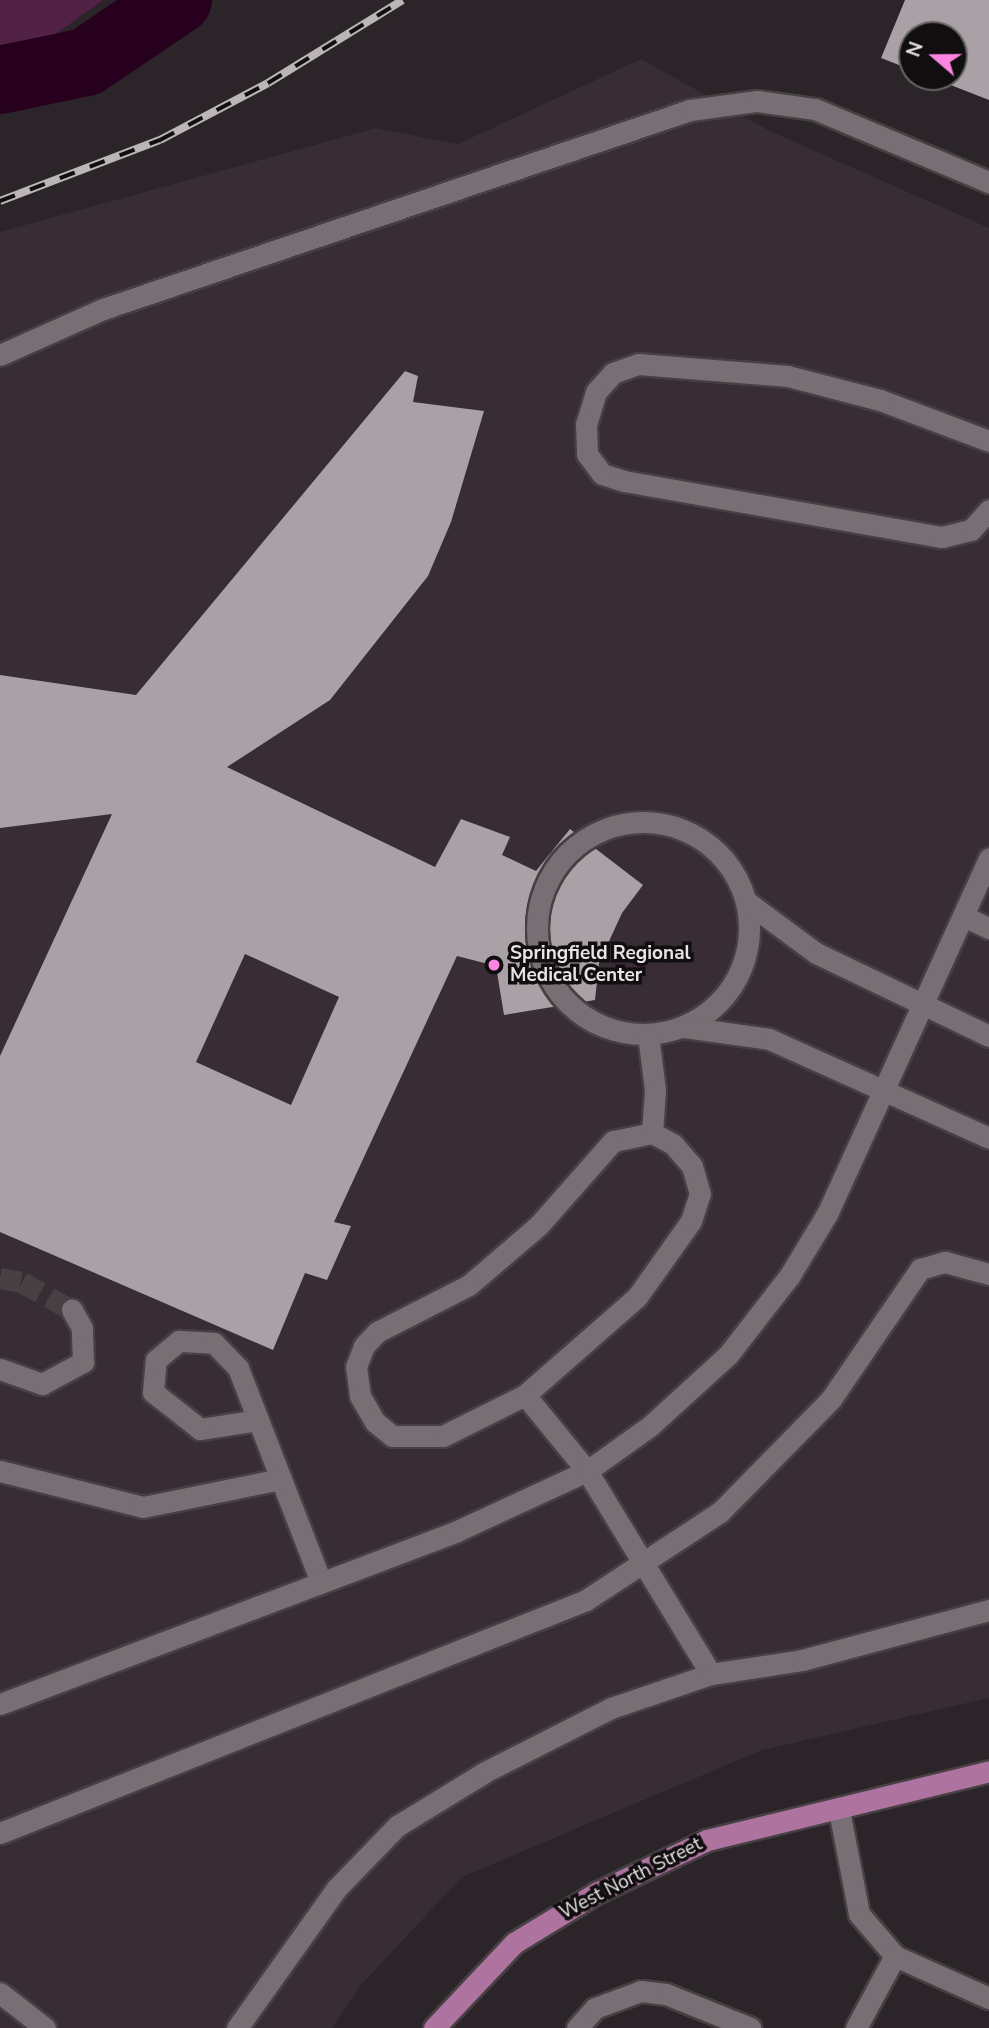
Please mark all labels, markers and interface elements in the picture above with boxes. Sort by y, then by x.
north arrow [898,21,968,91]
text: N [900,38,930,61]
place label: Springfield Regional Medical Center [510,943,691,987]
marker: Springfield Regional Medical Center [484,955,504,975]
street label: West North Street [556,1833,706,1925]

